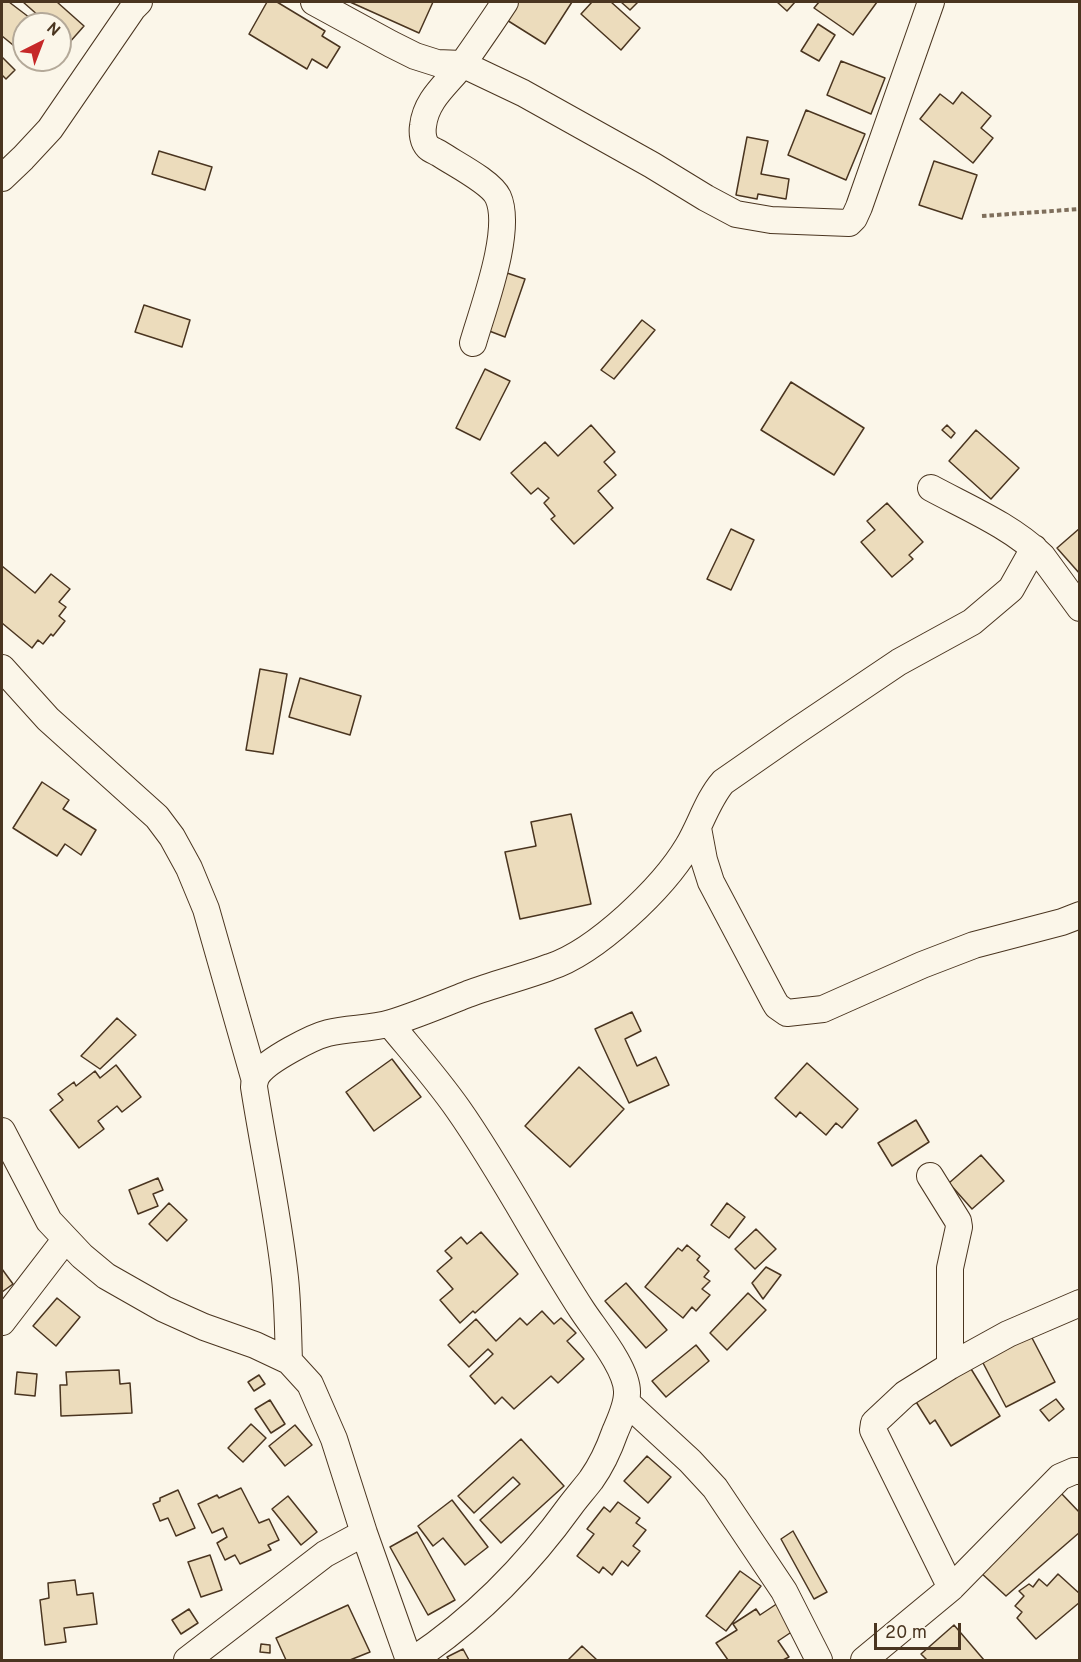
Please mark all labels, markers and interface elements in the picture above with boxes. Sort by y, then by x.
north arrow [12,12,72,72]
text: N [42,19,64,41]
scale bar [877,1611,964,1649]
text: 20 m [885,1622,927,1645]

